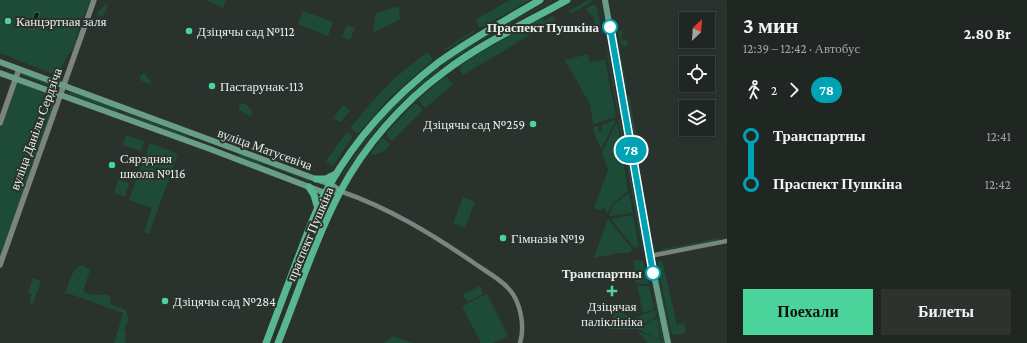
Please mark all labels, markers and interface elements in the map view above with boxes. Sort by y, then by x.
north arrow [679,12,715,48]
map controls [679,12,715,136]
text: 3 мин [743,13,798,38]
place label: Канцэртная заля [16,14,106,29]
marker: Канцэртная заля [3,16,13,26]
marker: Праспект Пушкіна [602,19,618,35]
place label: Праспект Пушкіна [487,20,599,35]
place label: Дзіцячы сад №112 [197,24,295,39]
marker: Дзіцячы сад №112 [184,26,194,36]
text: 2.80 Br [964,26,1011,42]
text: 12:39 – 12:42 · Автобус [743,41,860,56]
button: locate [679,56,715,92]
street label: вуліца Данілы Сердзіча [7,66,65,192]
place label: Пастарунак-113 [220,79,304,94]
icon: walk [743,79,765,101]
icon: forward [783,79,805,101]
marker: Пастарунак-113 [207,81,217,91]
text: 78 [819,82,834,98]
text: 2 [771,83,777,98]
button: layers [679,100,715,136]
place label: Дзіцячы сад №259 [423,117,525,132]
marker: Дзіцячы сад №259 [528,119,538,129]
street label: вуліца Матусевіча [216,125,315,173]
text: Транспартны [773,128,866,144]
text: 12:41 [987,129,1011,144]
line badge: 78 [613,137,649,163]
text: 78 [624,142,638,158]
place label: Сярэдняя школа №116 [120,151,186,181]
marker: Сярэдняя школа №116 [107,160,117,170]
text: Праспект Пушкіна [773,176,902,192]
text: 12:42 [985,177,1011,192]
street label: праспект Пушкіна [283,185,337,283]
place label: Гімназія №19 [511,231,585,246]
marker: Гімназія №19 [498,233,508,243]
marker: Транспартны [645,265,661,281]
place label: Транспартны [562,266,642,281]
marker: Дзіцячая паліклініка [606,285,618,297]
button: Поехали [743,289,873,335]
button: Билеты [881,289,1011,335]
place label: Дзіцячы сад №284 [173,294,276,309]
marker: Дзіцячы сад №284 [160,296,170,306]
place label: Дзіцячая паліклініка [581,299,643,329]

